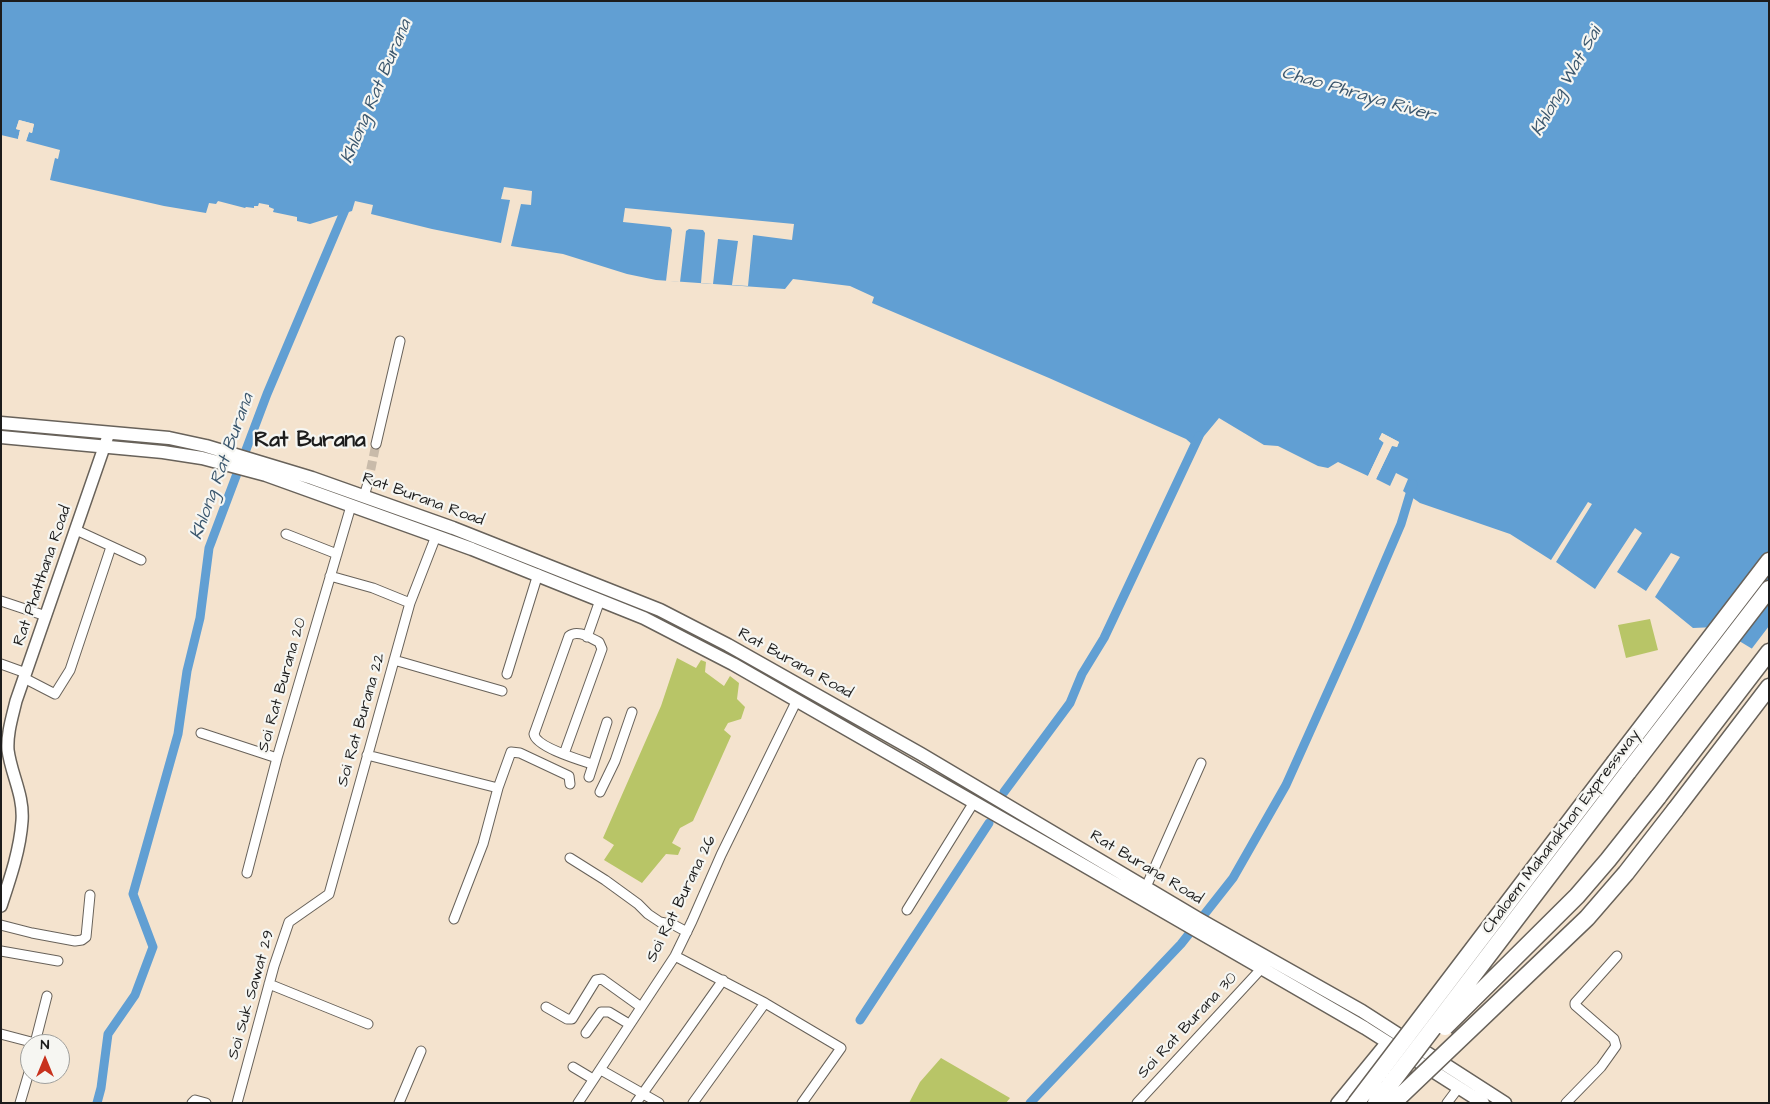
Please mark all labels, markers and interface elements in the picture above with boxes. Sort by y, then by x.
water label: Khlong Rat Burana [337,17,417,167]
water label: Khlong Wat Sai [1527,24,1607,140]
water label: Chao Phraya River [1279,63,1437,127]
water label: Khlong Rat Burana [187,391,259,543]
district label: Rat Burana [254,429,366,455]
street label: Rat Burana Road [359,469,487,531]
street label: Rat Phatthana Road [10,503,76,649]
street label: Soi Rat Burana 20 [255,616,311,754]
street label: Rat Burana Road [734,625,856,703]
street label: Soi Rat Burana 22 [334,651,390,789]
street label: Chaloem Mahanakhon Expressway [1479,726,1645,938]
street label: Rat Burana Road [1086,827,1206,909]
street label: Soi Rat Burana 26 [643,832,721,966]
street label: Soi Suk Sawat 29 [224,928,280,1062]
street label: Soi Rat Burana 30 [1134,969,1242,1083]
north arrow [20,1034,70,1084]
text: N [41,1035,49,1055]

